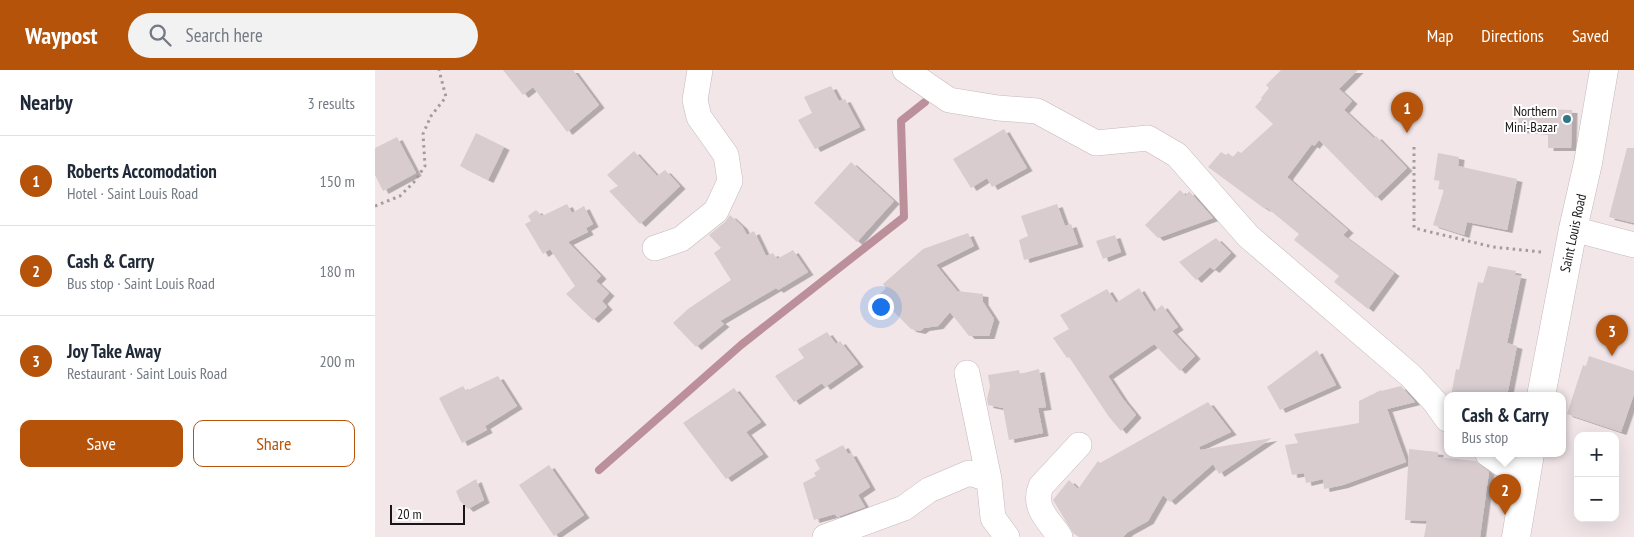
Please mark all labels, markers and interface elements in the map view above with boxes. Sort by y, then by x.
search box [128,13,478,58]
text: Waypost [25,20,98,51]
icon: search [146,21,174,49]
text: Search here [186,23,263,47]
text: Map [1427,24,1453,47]
text: Directions [1481,24,1544,47]
text: Saved [1572,24,1609,47]
text: Nearby [20,89,73,116]
pin: 1 [1391,92,1423,133]
text: 3 results [308,93,355,113]
place label: Northern Mini-Bazar [1505,102,1557,136]
marker: Northern Mini-Bazar [1561,113,1573,125]
text: Roberts Accomodation [67,159,217,183]
text: 1 [32,171,40,191]
text: 150 m [320,171,355,191]
text: Hotel · Saint Louis Road [67,183,198,203]
street label: Saint Louis Road [1556,192,1590,274]
text: Cash & Carry [67,249,154,273]
text: 2 [32,261,40,281]
text: 180 m [320,261,355,281]
text: Bus stop · Saint Louis Road [67,273,215,293]
your location [868,294,894,320]
pin: 3 [1596,315,1628,356]
text: Joy Take Away [67,339,161,363]
text: 3 [32,351,40,371]
text: 200 m [320,351,355,371]
text: Restaurant · Saint Louis Road [67,363,227,383]
popup [1444,392,1566,457]
text: Cash & Carry [1462,403,1548,427]
button: Save [20,420,183,467]
button: Share [193,420,355,467]
text: Bus stop [1462,427,1508,447]
map controls [1574,432,1619,522]
button: + [1574,432,1619,477]
pin: 2 [1489,474,1521,515]
button: − [1574,477,1619,522]
scale bar [390,502,465,525]
text: 20 m [397,505,422,523]

